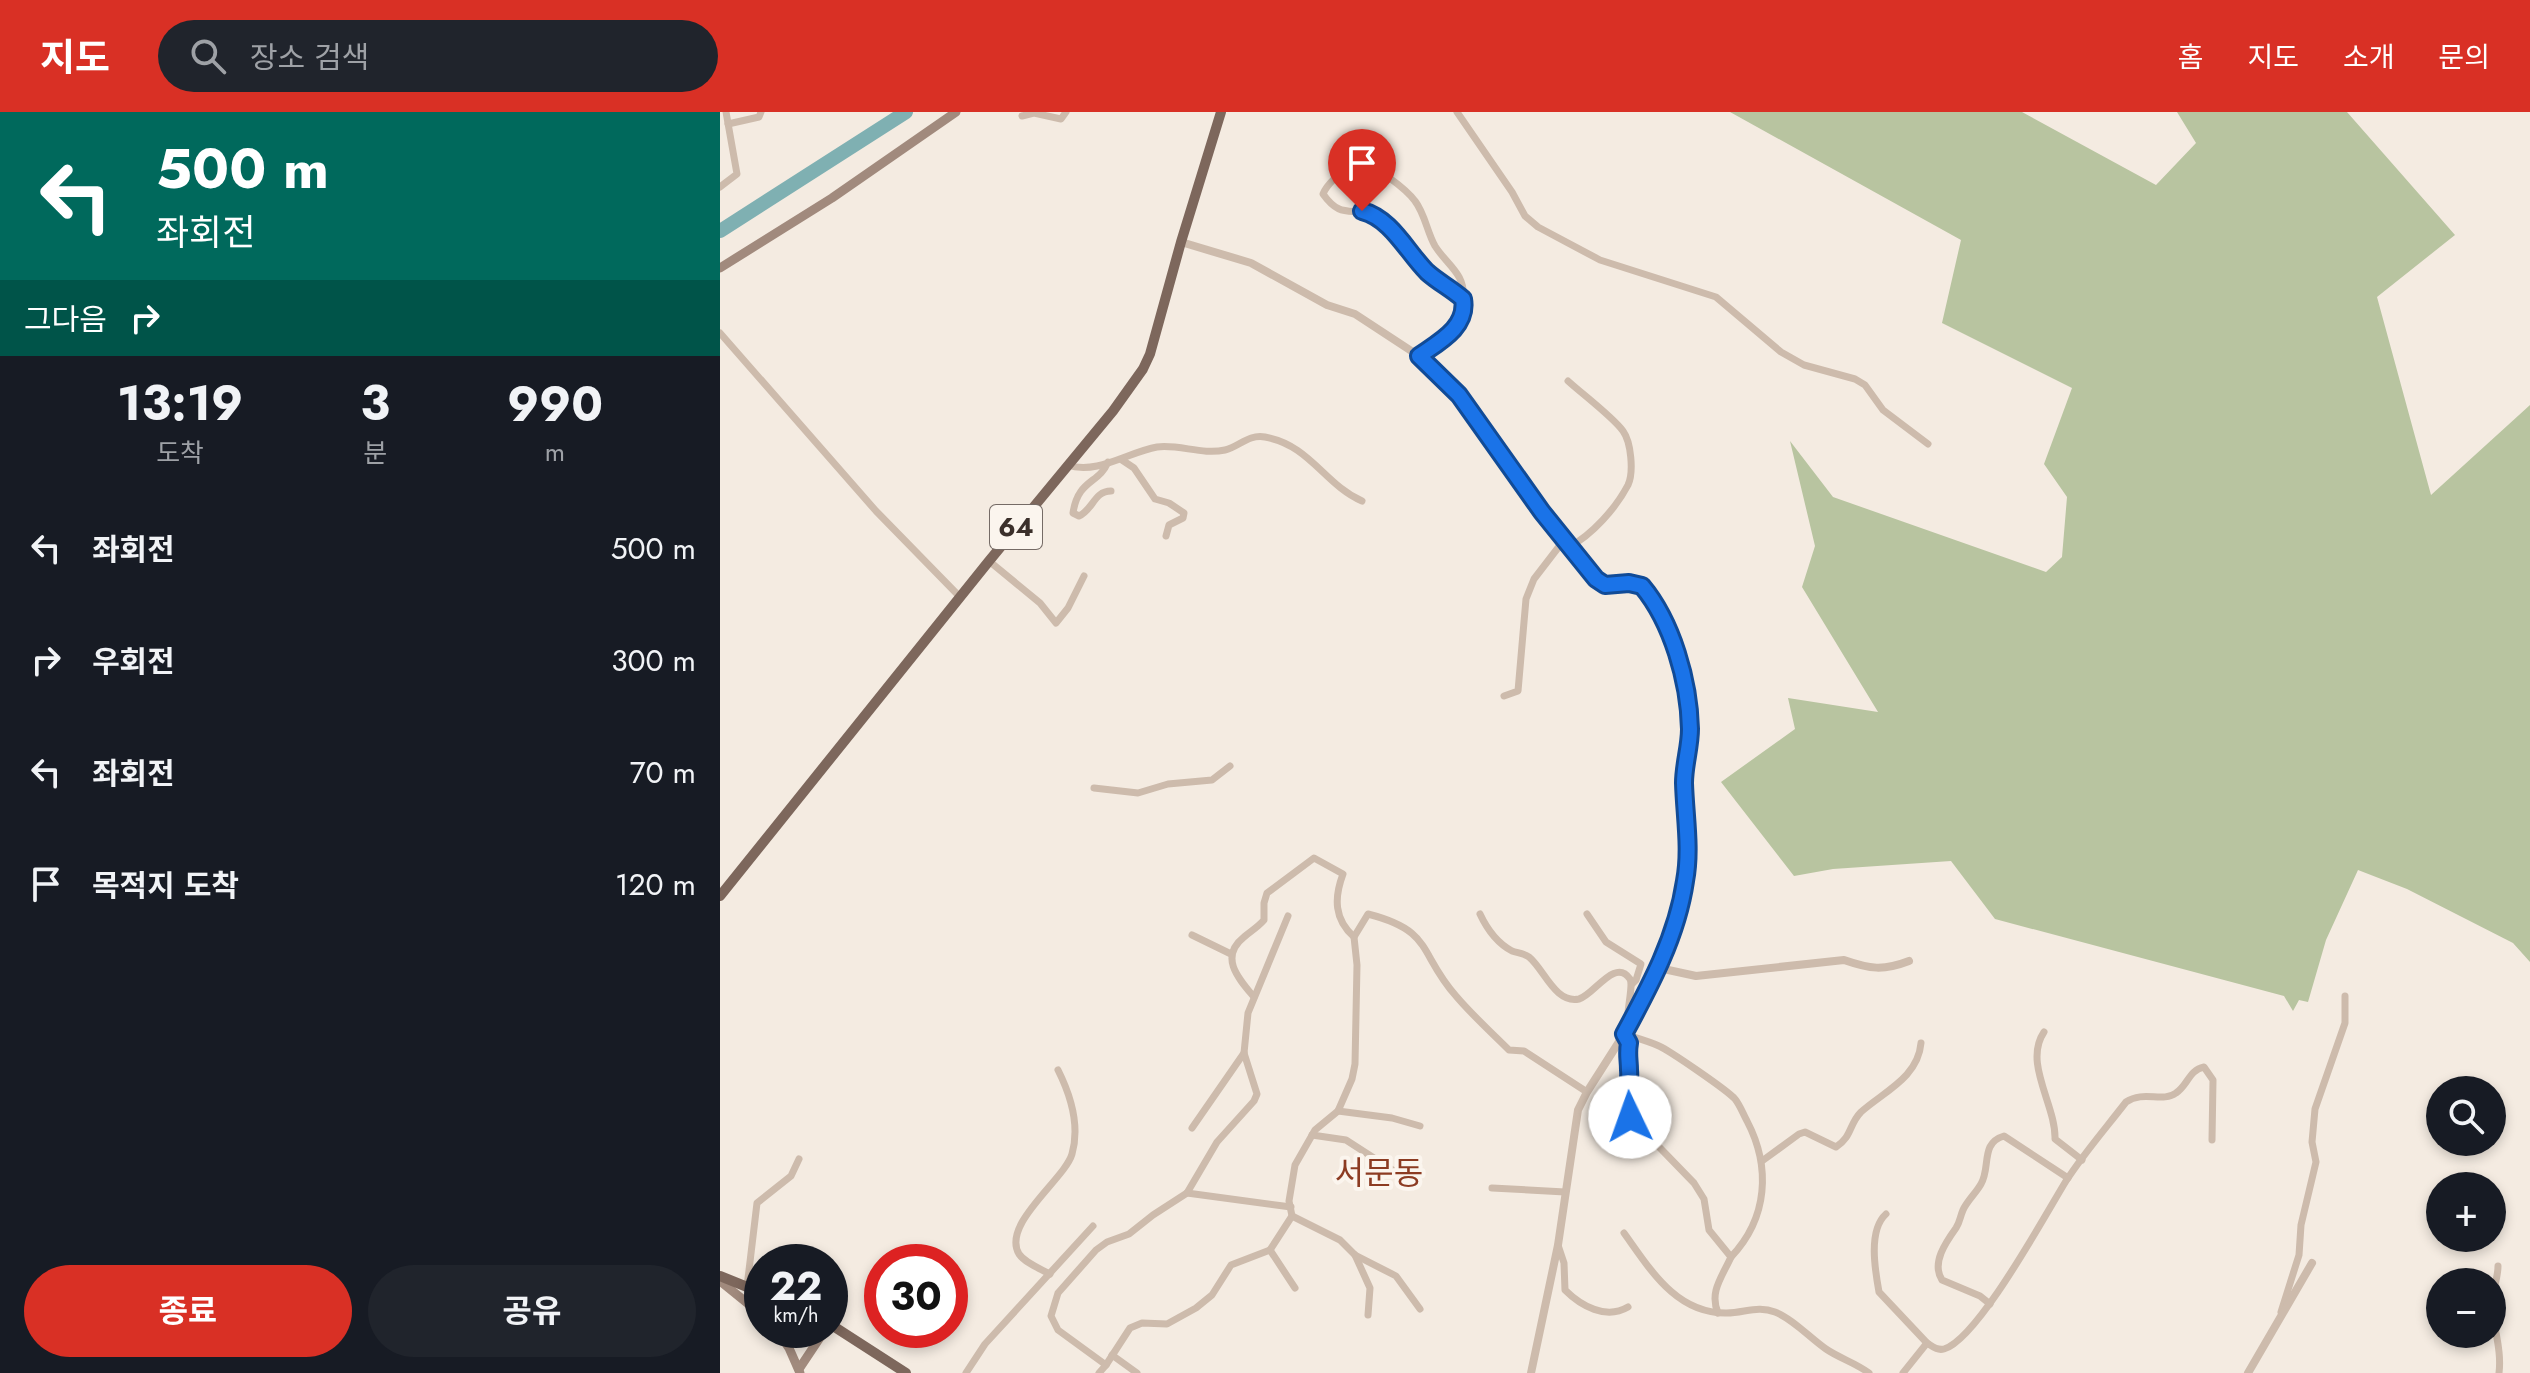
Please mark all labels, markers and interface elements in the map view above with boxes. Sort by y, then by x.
search box [158,20,718,92]
text: 지도 [40,30,110,85]
icon: search [186,34,230,78]
text: 장소 검색 [250,36,369,79]
text: 홈 [2178,37,2203,78]
text: 지도 [2247,37,2299,78]
text: 소개 [2343,37,2394,78]
text: 문의 [2438,37,2490,78]
text: 500 m [156,128,329,209]
pin [1328,129,1396,211]
icon: arrive [1340,141,1384,185]
icon: left [24,144,128,248]
text: 좌회전 [156,206,255,258]
icon: right [123,296,167,340]
text: 그다음 [24,298,107,341]
text: 13:19 [117,369,243,438]
text: 3 [360,369,390,438]
text: 990 [507,370,603,439]
text: m [545,433,565,471]
text: 도착 [156,434,204,472]
text: 분 [363,434,387,472]
road number: 64 [990,505,1042,549]
icon: left [24,526,68,570]
text: 500 m [611,527,696,570]
text: 좌회전 [92,528,175,571]
icon: right [24,638,68,682]
text: 300 m [611,639,696,682]
text: 우회전 [92,640,175,683]
icon: left [24,750,68,794]
text: 70 m [630,751,696,794]
text: 좌회전 [92,752,175,795]
icon: arrive [24,862,68,906]
text: 120 m [615,863,696,906]
text: 목적지 도착 [92,864,239,907]
position arrow [1588,1075,1672,1159]
map controls [2426,1076,2506,1348]
button: search [2426,1076,2506,1156]
district label: 서문동 [1335,1150,1423,1196]
button: + [2426,1172,2506,1252]
speed limit sign: 30 [864,1244,968,1348]
text: 22 [770,1257,822,1315]
button: 종료 [24,1265,352,1357]
button: 공유 [368,1265,696,1357]
button: − [2426,1268,2506,1348]
text: km/h [773,1301,819,1330]

